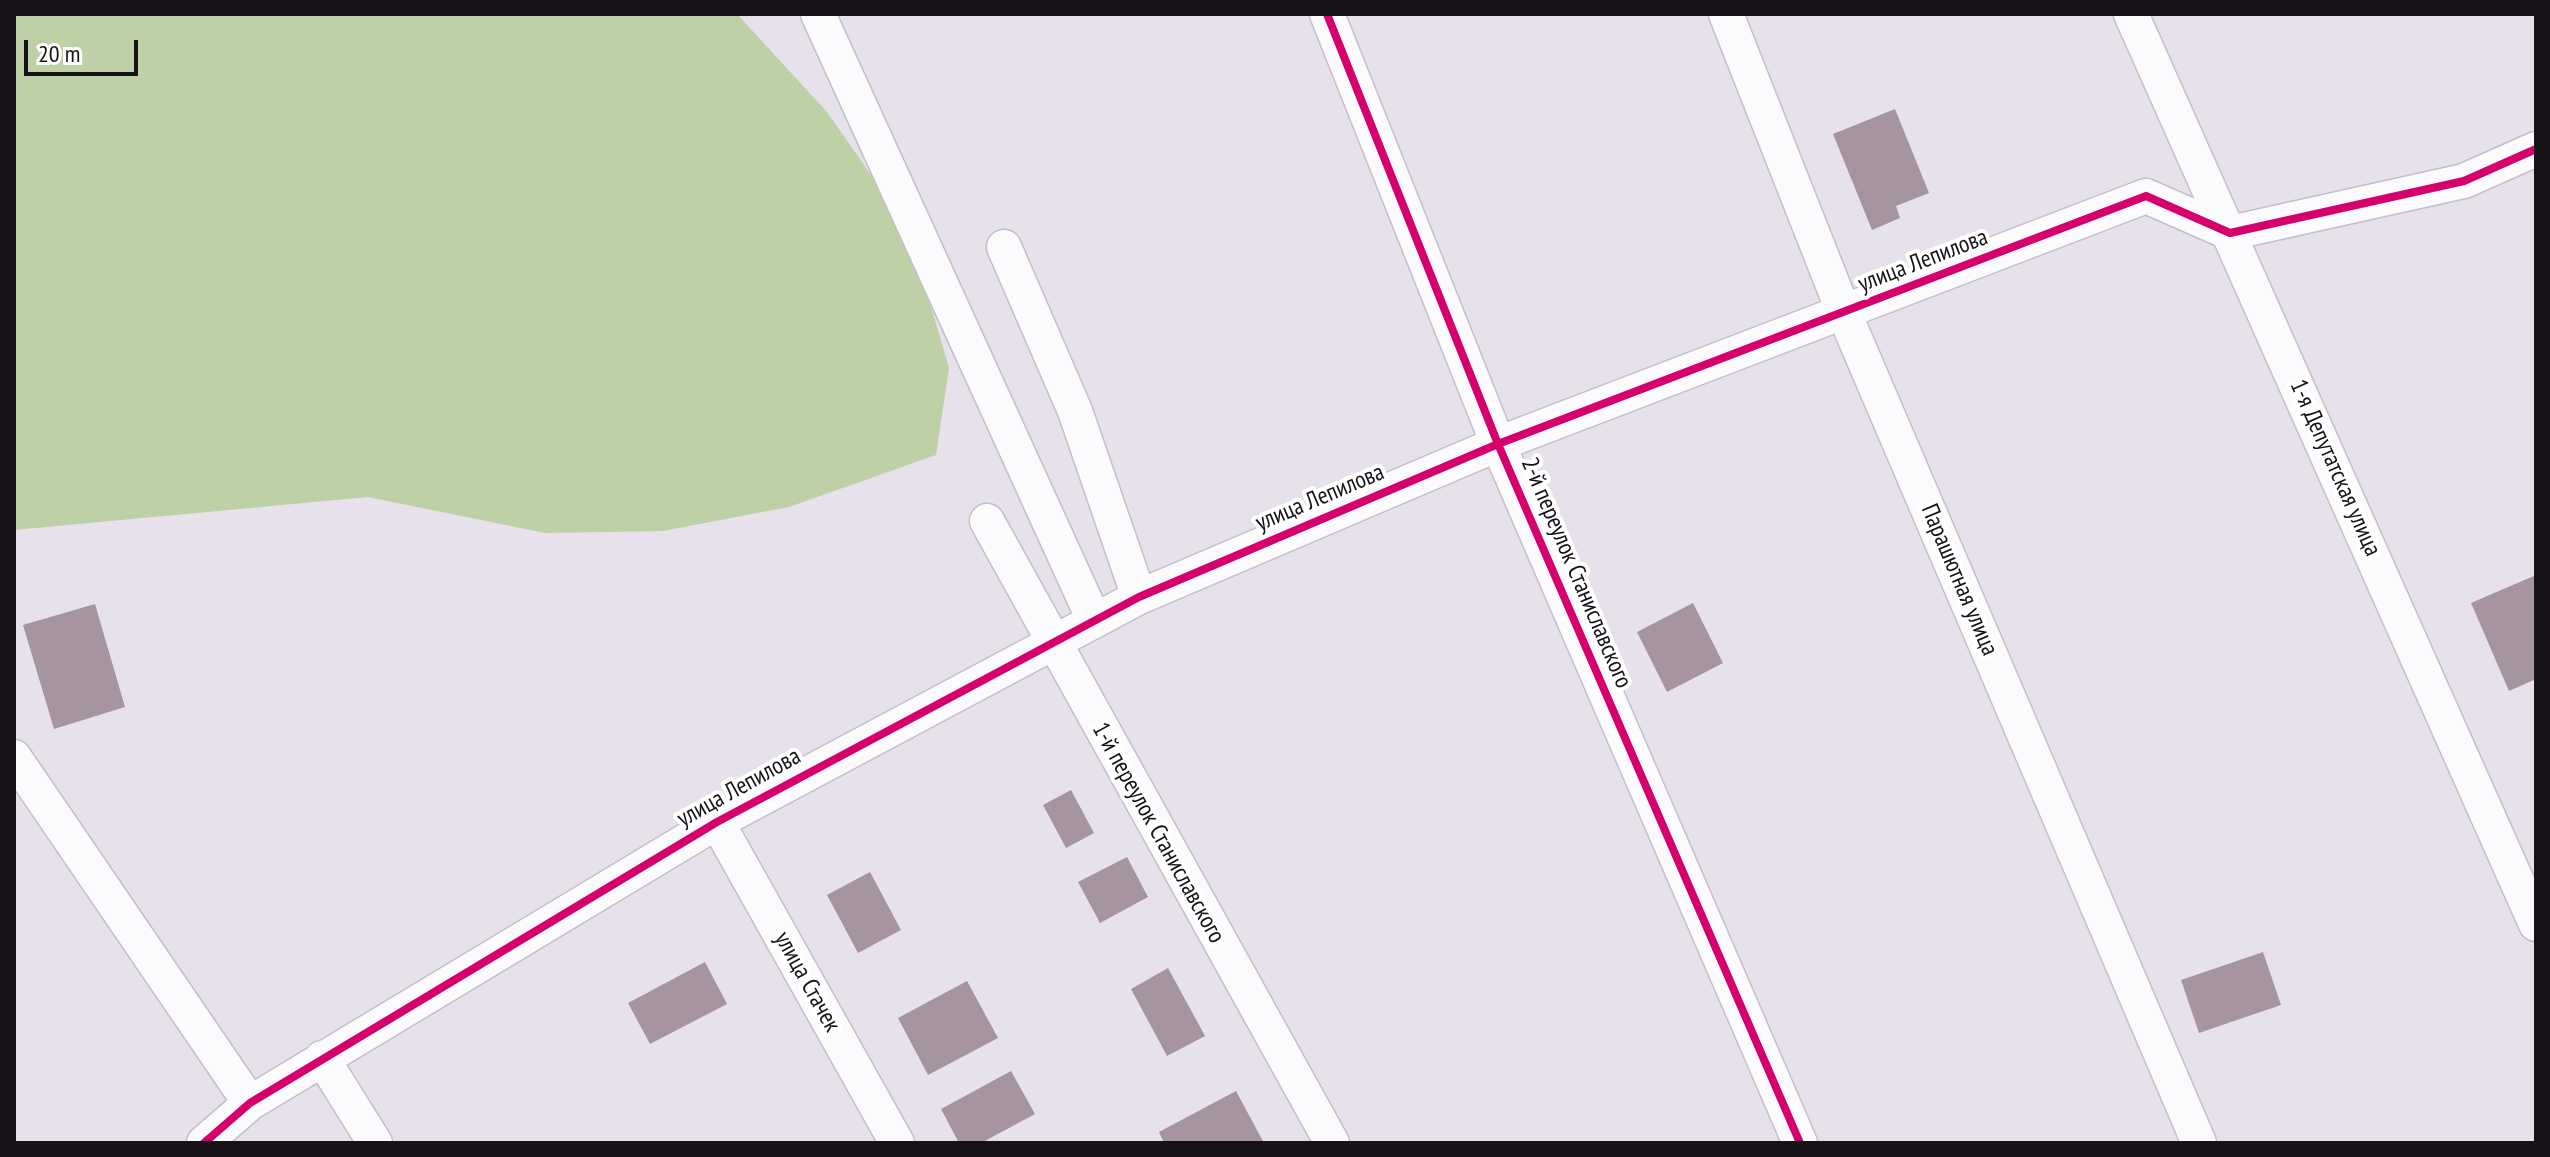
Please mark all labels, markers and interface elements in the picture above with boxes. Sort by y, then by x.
scale bar [28,24,142,74]
text: 20 m [38,38,80,69]
street label: улица Лепилова [1854,223,1992,299]
street label: 1-я Депутатская улица [2283,375,2387,561]
street label: 2-й переулок Станиславского [1514,453,1638,693]
street label: улица Лепилова [1252,458,1388,538]
street label: Парашютная улица [1914,500,2004,660]
street label: 1-й переулок Станиславского [1085,718,1231,948]
street label: улица Лепилова [672,742,806,834]
street label: улица Стачек [768,927,846,1037]

